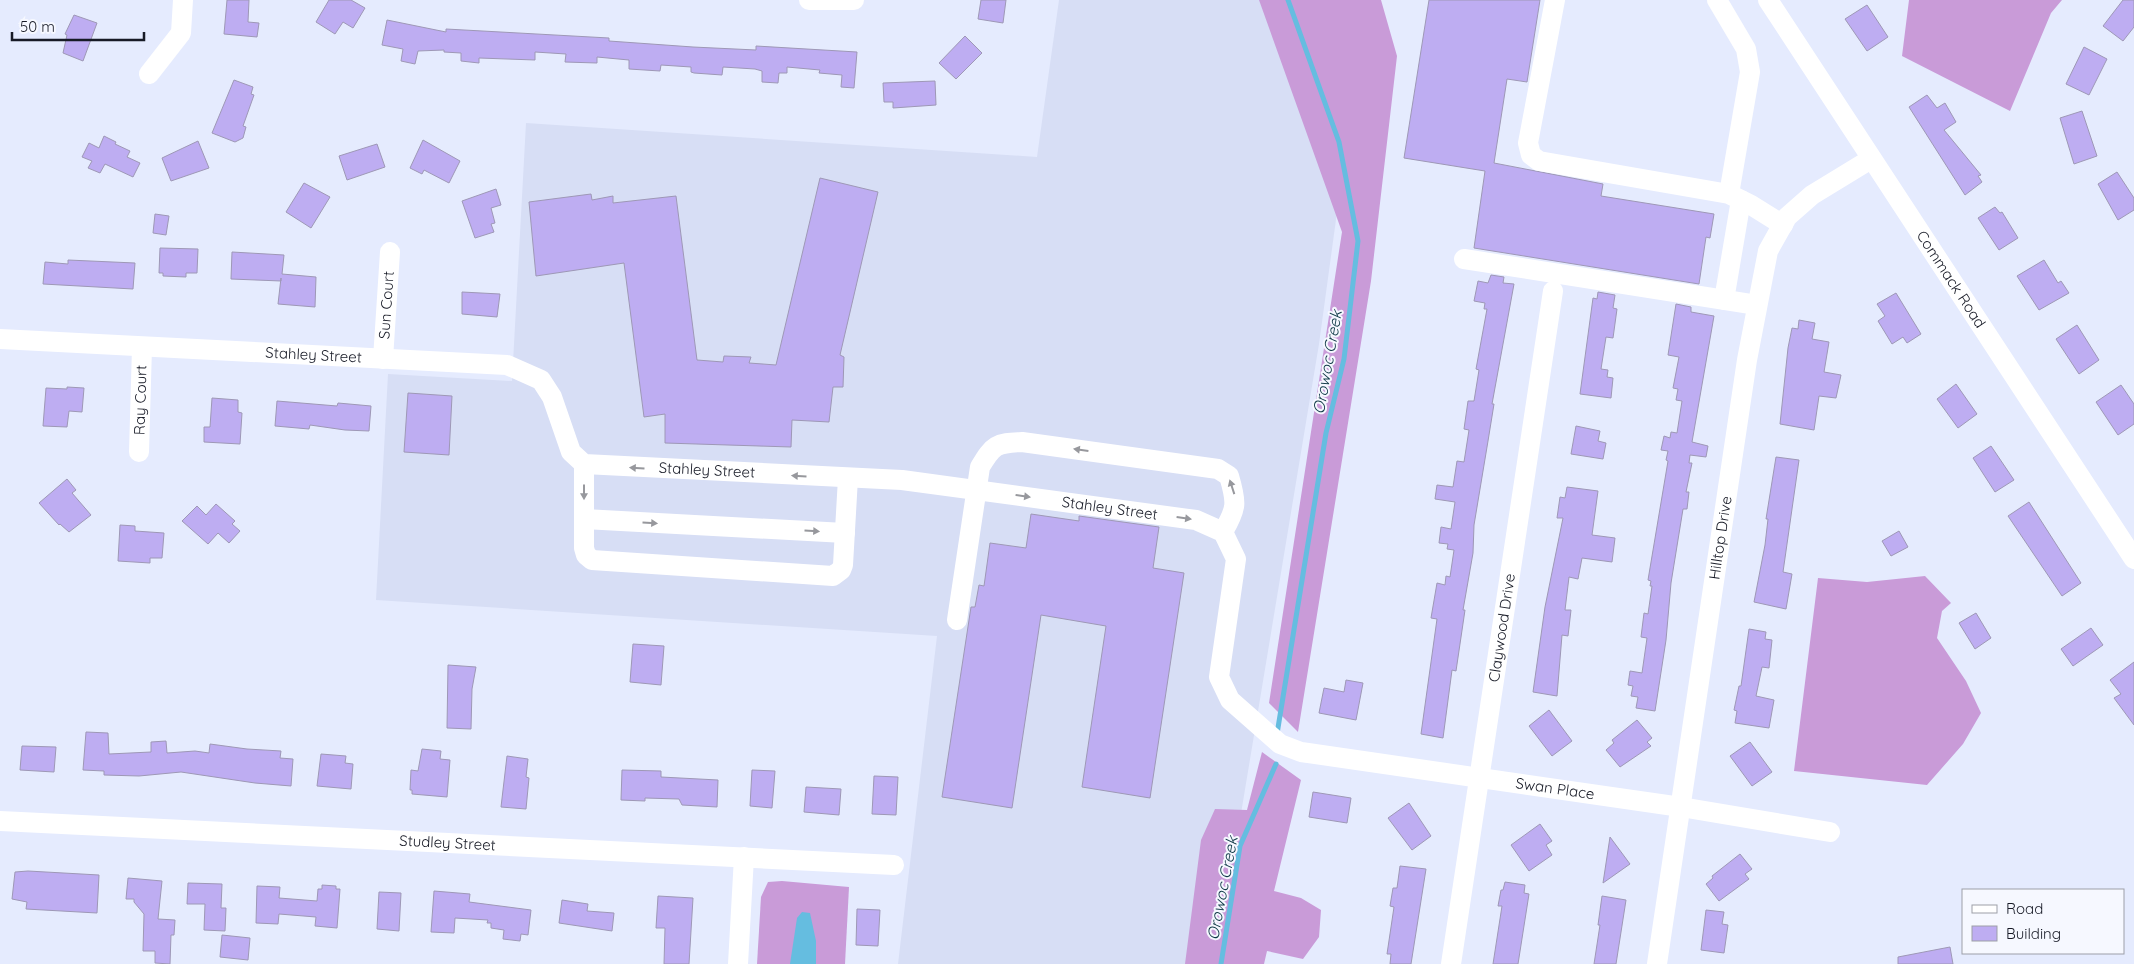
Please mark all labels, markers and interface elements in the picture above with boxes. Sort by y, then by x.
scale bar [12,10,145,42]
text: 50 m [20,17,55,36]
street label: Commack Road [1913,227,1990,331]
street label: Sun Court [374,271,398,340]
water label: Orowoc Creek [1308,307,1346,415]
street label: Stahley Street [265,343,362,367]
street label: Ray Court [129,365,150,435]
one-way arrow [1072,446,1088,454]
street label: Stahley Street [658,458,756,482]
one-way arrow [629,464,645,472]
one-way arrow [791,471,807,479]
one-way arrow [1228,479,1236,494]
one-way arrow [580,484,588,500]
street label: Stahley Street [1061,492,1159,524]
one-way arrow [1015,493,1031,501]
street label: Hilltop Drive [1704,495,1736,581]
one-way arrow [1176,514,1192,522]
one-way arrow [642,519,658,527]
one-way arrow [805,528,821,536]
street label: Claywood Drive [1484,572,1519,683]
street label: Swan Place [1514,773,1596,803]
street label: Studley Street [399,831,496,854]
water label: Orowoc Creek [1202,833,1242,941]
legend [1962,889,2124,954]
text: Road [2006,899,2043,918]
text: Building [2006,924,2061,943]

